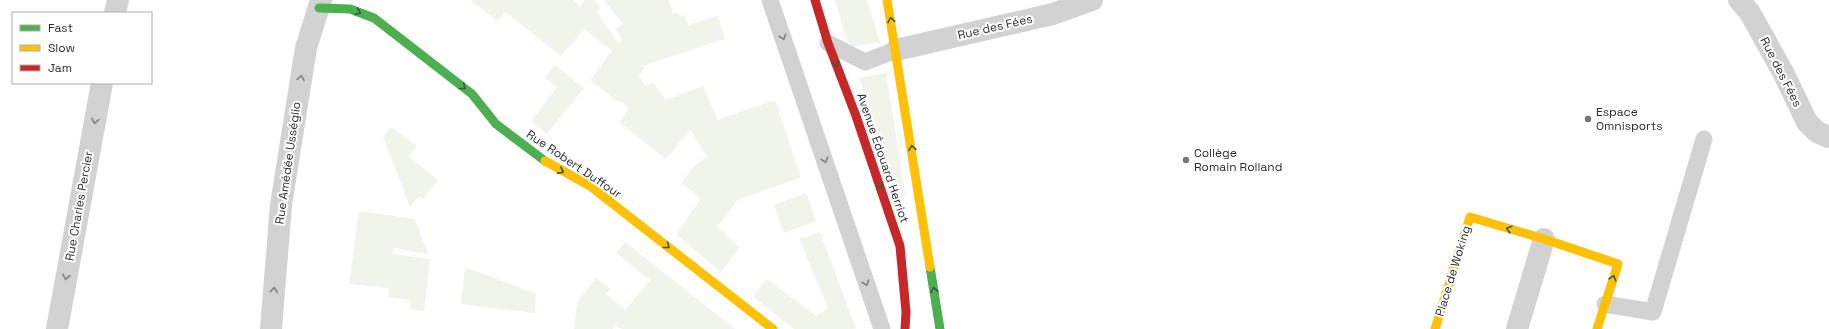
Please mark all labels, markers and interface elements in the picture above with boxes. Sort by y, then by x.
one-way arrow [354,7,361,15]
street label: Rue des Fées [956,11,1034,43]
legend [12,12,152,84]
one-way arrow [887,17,895,23]
text: Fast [48,20,73,36]
one-way arrow [778,33,787,40]
street label: Rue des Fées [1757,34,1805,110]
text: Slow [48,40,75,56]
text: Jam [48,60,72,76]
one-way arrow [831,60,839,67]
one-way arrow [296,75,305,81]
one-way arrow [458,82,465,89]
street label: Avenue Édouard Herriot [853,91,913,225]
street label: Rue Amédée Usséglio [271,101,305,225]
place label: Espace Omnisports [1596,104,1662,134]
marker: Espace Omnisports [1583,114,1593,124]
one-way arrow [91,118,100,124]
street label: Rue Robert Duffour [523,126,625,202]
one-way arrow [908,145,917,151]
place label: Collège Romain Rolland [1194,145,1282,175]
street label: Rue Charles Percier [61,149,97,262]
marker: Collège Romain Rolland [1181,155,1191,165]
one-way arrow [820,156,828,163]
one-way arrow [557,166,564,173]
one-way arrow [875,182,884,189]
street label: Place de Woking [1432,224,1474,318]
one-way arrow [1506,225,1513,234]
one-way arrow [662,241,669,248]
one-way arrow [63,274,71,280]
one-way arrow [1609,275,1617,282]
one-way arrow [861,280,870,287]
one-way arrow [269,287,278,293]
one-way arrow [930,287,939,294]

